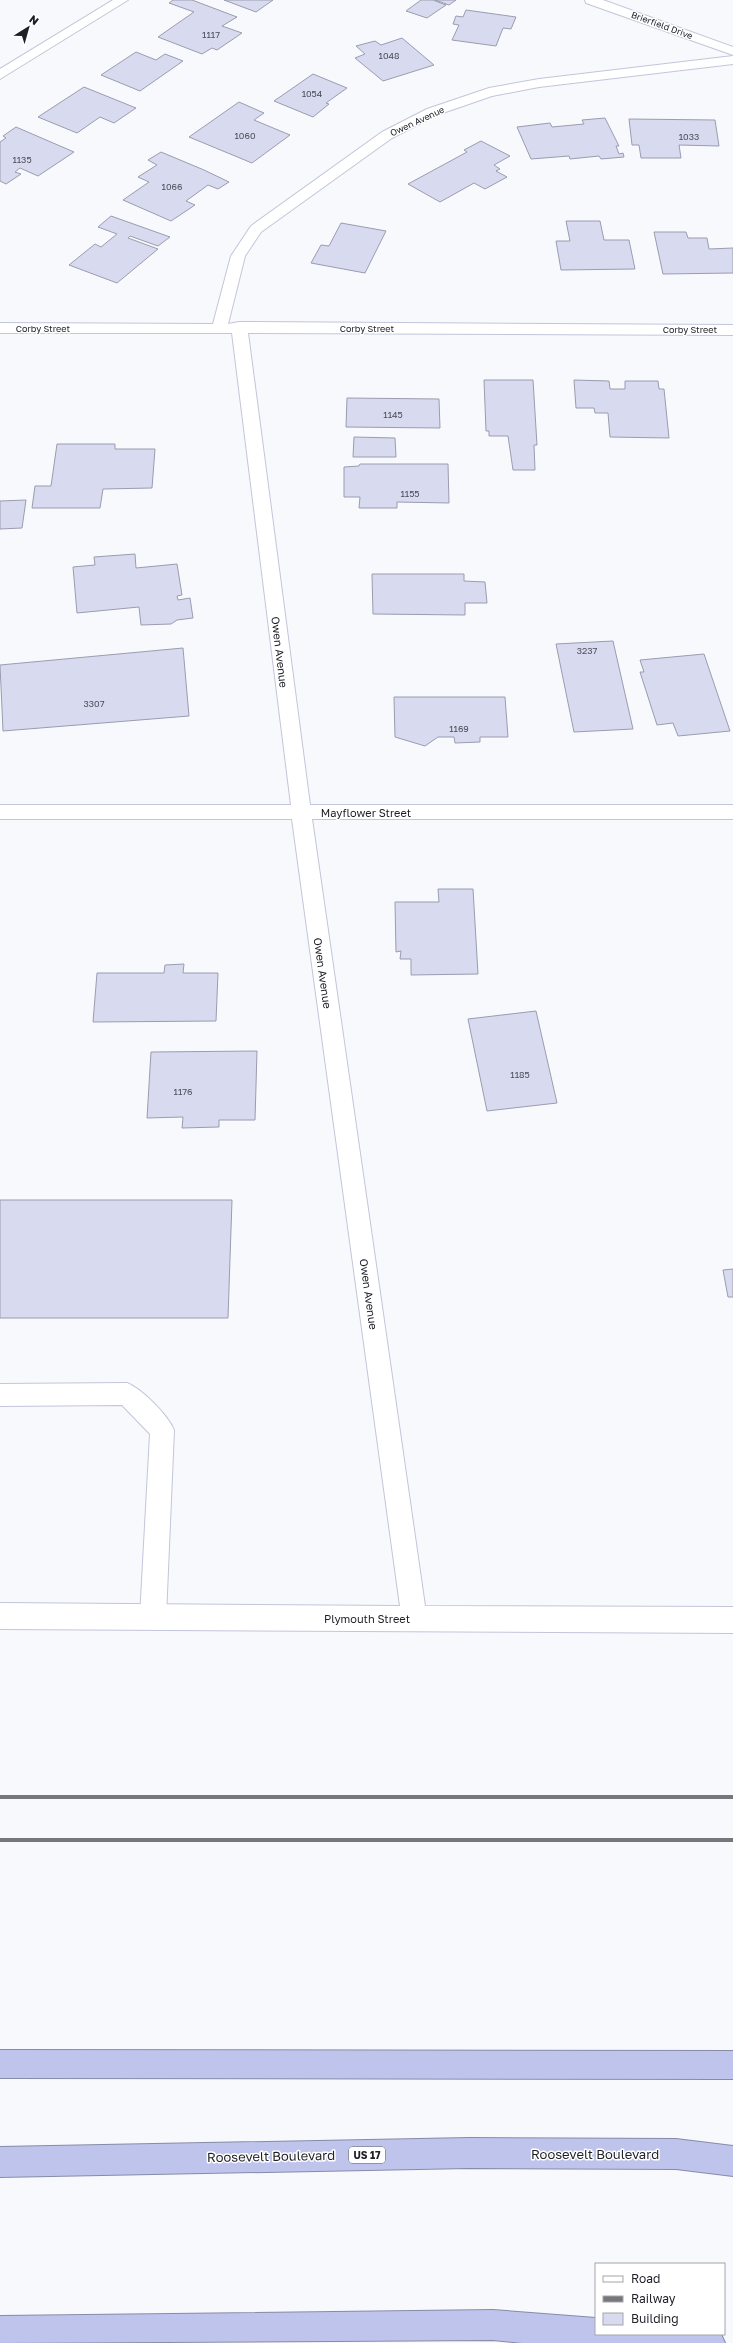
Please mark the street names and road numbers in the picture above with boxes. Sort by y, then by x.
street label: Brierfield Drive [630,9,694,41]
street label: Owen Avenue [388,104,446,138]
street label: Corby Street [16,323,71,334]
street label: Corby Street [340,323,395,334]
street label: Corby Street [663,324,718,335]
street label: Owen Avenue [269,616,291,688]
street label: Mayflower Street [321,806,411,819]
street label: Owen Avenue [312,937,334,1009]
street label: Owen Avenue [358,1258,380,1330]
street label: Plymouth Street [324,1612,410,1625]
street label: Roosevelt Boulevard [531,2146,659,2162]
street label: Roosevelt Boulevard [207,2147,335,2165]
road number: US 17 [349,2147,385,2163]

